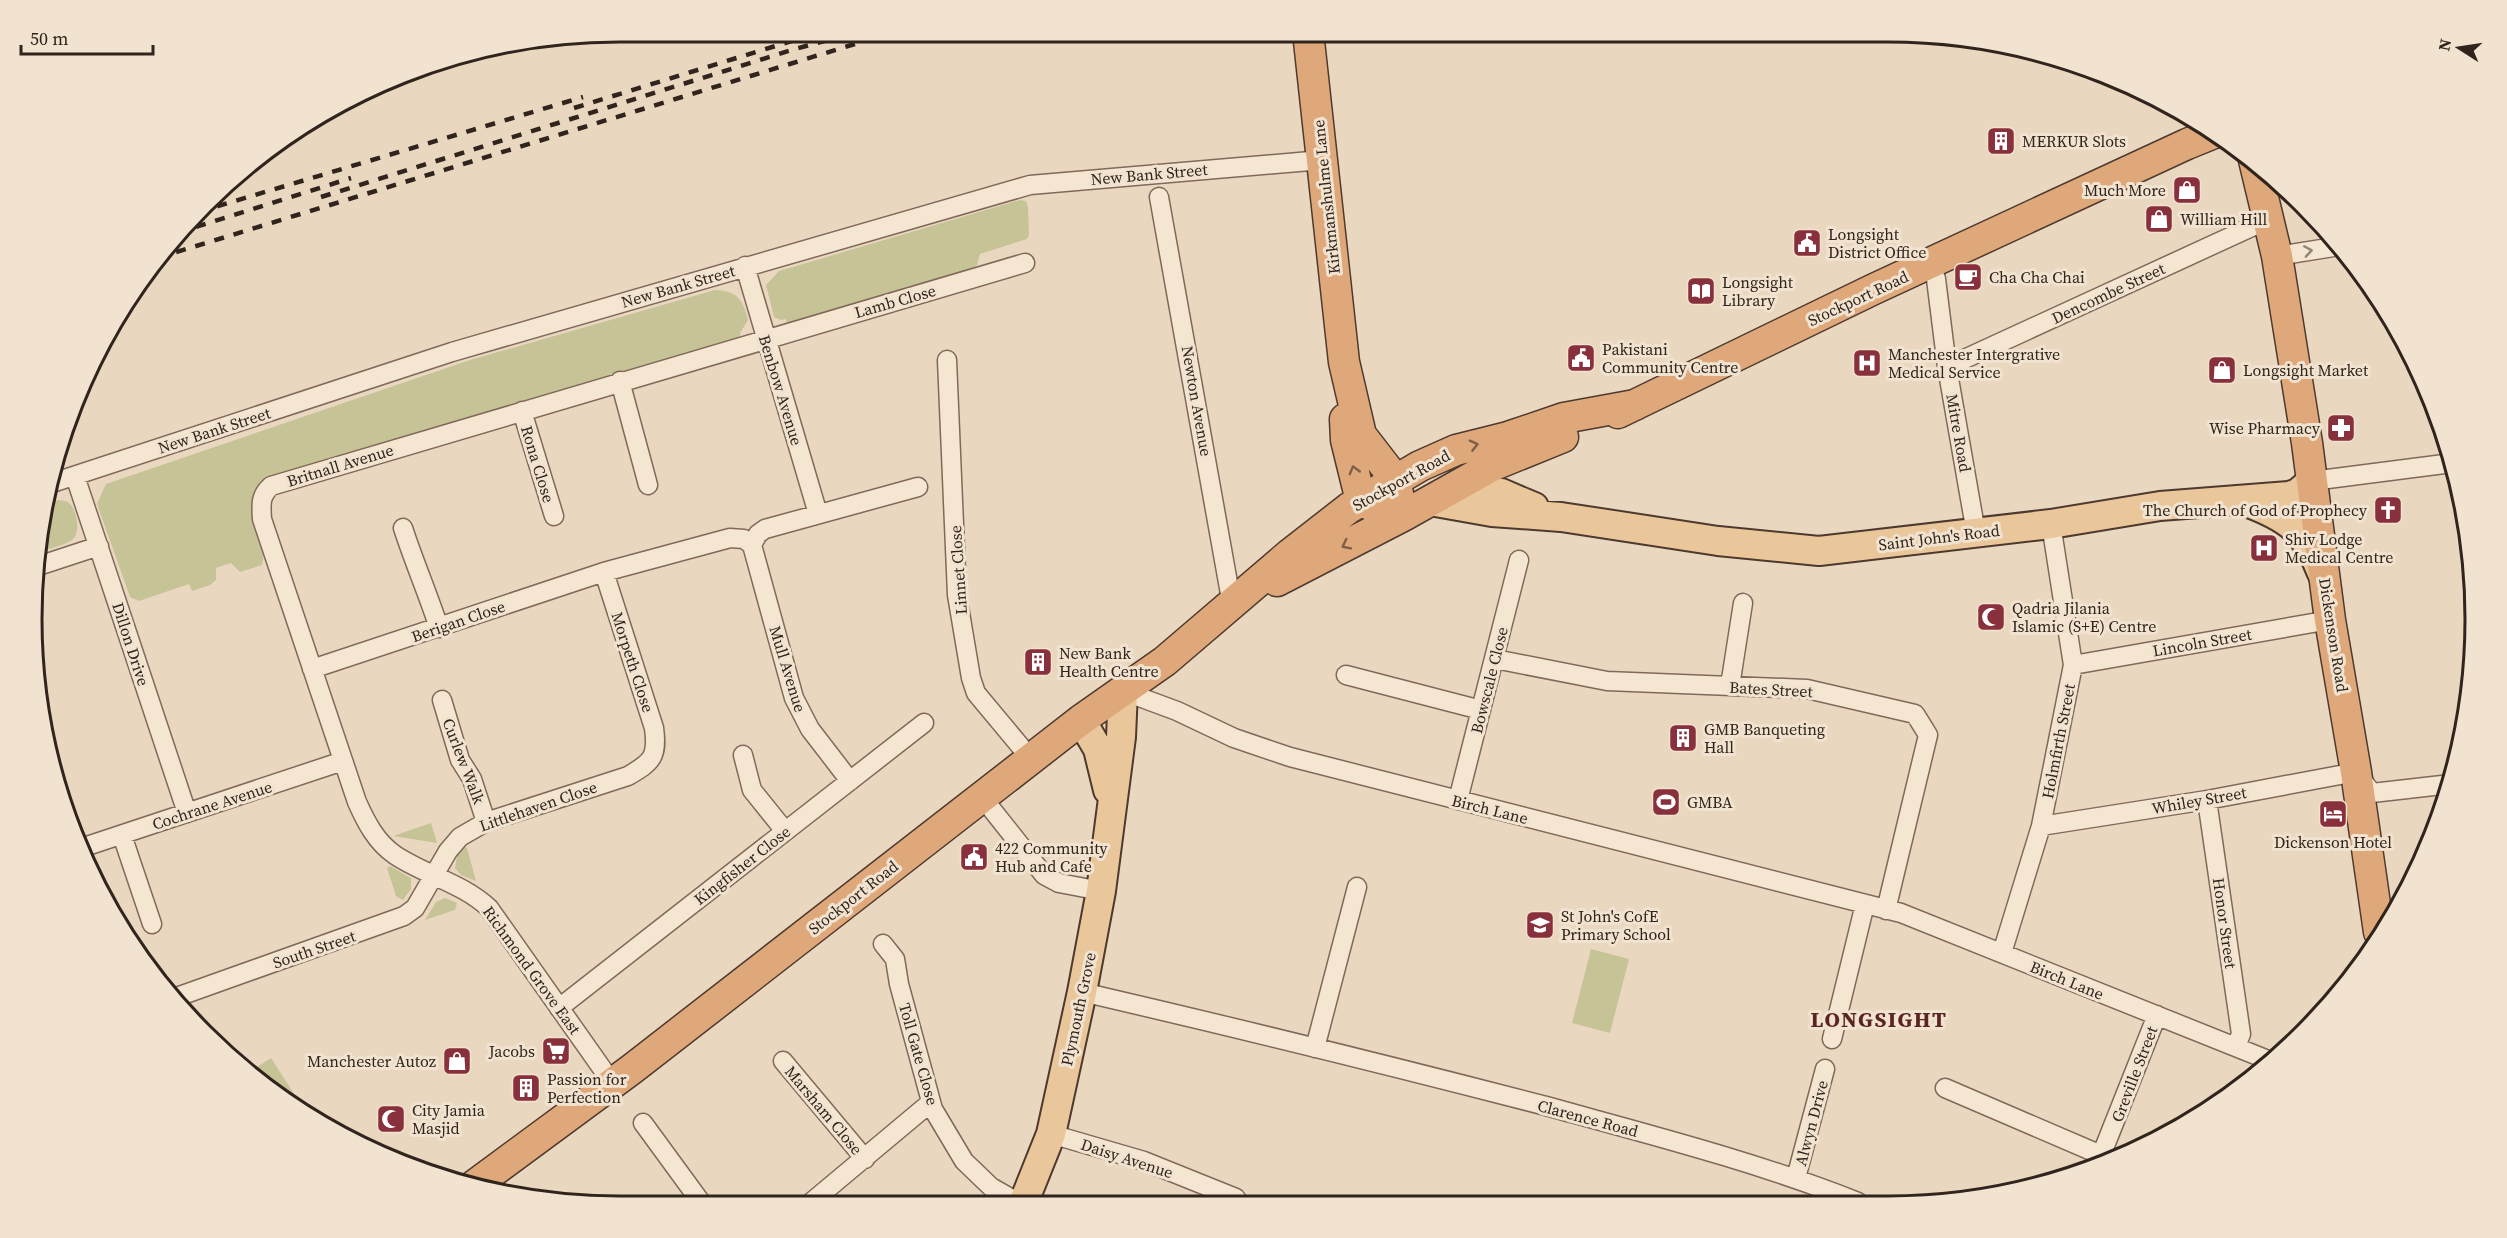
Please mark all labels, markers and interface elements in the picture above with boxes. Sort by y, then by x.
scale bar [21,18,153,56]
north arrow [2429,18,2489,78]
text: 50 m [30,26,68,51]
text: N [2432,37,2456,53]
street label: Kirkmanshulme Lane [1307,119,1345,275]
building icon: MERKUR Slots [1985,125,2017,157]
place label: MERKUR Slots [2022,130,2126,152]
street label: New Bank Street [1090,158,1209,190]
shop icon: Much More [2171,174,2203,206]
place label: Much More [2084,179,2166,201]
shop icon: William Hill [2143,203,2175,235]
place label: William Hill [2180,208,2267,230]
place label: Longsight District Office [1828,223,1926,263]
public building icon: Longsight District Office [1791,227,1823,259]
one-way arrow [2303,245,2313,258]
street label: Dencombe Street [2048,257,2169,329]
street label: New Bank Street [619,259,738,313]
cafe icon: Cha Cha Chai [1952,261,1984,293]
street label: Stockport Road [1804,265,1912,331]
place label: Cha Cha Chai [1989,266,2085,288]
place label: Longsight Library [1722,271,1794,311]
library icon: Longsight Library [1685,275,1717,307]
street label: Lamb Close [852,279,938,323]
street label: Benbow Avenue [754,332,808,448]
place label: Pakistani Community Centre [1602,338,1738,378]
public building icon: Pakistani Community Centre [1565,342,1597,374]
place label: Manchester Intergrative Medical Service [1888,343,2060,383]
street label: Newton Avenue [1176,344,1218,458]
hospital icon: Manchester Intergrative Medical Service [1851,347,1883,379]
shop icon: Longsight Market [2206,354,2238,386]
place label: Longsight Market [2243,359,2369,381]
street label: Mitre Road [1941,392,1977,474]
street label: New Bank Street [155,401,274,459]
pharmacy icon: Wise Pharmacy [2325,412,2357,444]
place label: Wise Pharmacy [2209,417,2321,439]
street label: Rona Close [516,423,560,505]
street label: Britnall Avenue [284,438,396,492]
one-way arrow [1469,440,1479,453]
street label: Stockport Road [1348,444,1454,516]
one-way arrow [1349,465,1361,476]
church icon: The Church of God of Prophecy [2372,494,2404,526]
place label: The Church of God of Prophecy [2143,499,2368,521]
street label: Saint John's Road [1877,519,2001,555]
street label: Linnet Close [944,525,972,615]
place label: Shiv Lodge Medical Centre [2285,528,2393,568]
hospital icon: Shiv Lodge Medical Centre [2248,532,2280,564]
one-way arrow [1342,538,1353,549]
street label: Dickenson Road [2314,576,2354,694]
street label: Berigan Close [408,595,508,647]
place label: Qadria Jilania Islamic (S+E) Centre [2012,597,2156,637]
street label: Dillon Drive [107,599,155,689]
mosque icon: Qadria Jilania Islamic (S+E) Centre [1975,601,2007,633]
street label: Morpeth Close [606,609,660,715]
street label: Lincoln Street [2151,622,2254,662]
street label: Mull Avenue [764,623,812,715]
street label: Bowscale Close [1465,624,1513,736]
place label: New Bank Health Centre [1059,642,1159,682]
building icon: New Bank Health Centre [1022,646,1054,678]
street label: Bates Street [1729,676,1814,702]
street label: Holmfirth Street [2036,681,2080,800]
street label: Curlew Walk [438,715,490,807]
place label: GMB Banqueting Hall [1704,718,1825,758]
building icon: GMB Banqueting Hall [1667,722,1699,754]
street label: Cochrane Avenue [149,775,275,835]
street label: Littlehaven Close [476,776,600,836]
street label: Whiley Street [2150,781,2249,819]
sports icon: GMBA [1650,786,1682,818]
street label: Birch Lane [1450,789,1530,829]
place label: GMBA [1687,791,1733,813]
hotel icon: Dickenson Hotel [2317,798,2349,830]
street label: Kingfisher Close [689,820,795,910]
place label: Dickenson Hotel [2274,831,2392,853]
place label: 422 Community Hub and Cafe [995,837,1108,877]
public building icon: 422 Community Hub and Cafe [958,841,990,873]
street label: Stockport Road [803,855,903,939]
street label: Honor Street [2208,876,2242,971]
street label: Richmond Grove East [478,901,587,1039]
place label: St John's CofE Primary School [1561,905,1671,945]
school or university icon: St John's CofE Primary School [1524,909,1556,941]
street label: South Street [270,924,359,973]
street label: Plymouth Grove [1055,950,1101,1068]
street label: Birch Lane [2027,955,2107,1005]
street label: Toll Gate Close [894,1000,944,1108]
district label: LONGSIGHT [1811,1004,1947,1034]
street label: Greville Street [2106,1022,2163,1125]
supermarket icon: Jacobs [540,1035,572,1067]
place label: Jacobs [488,1040,535,1062]
shop icon: Manchester Autoz [441,1045,473,1077]
place label: Manchester Autoz [307,1050,436,1072]
street label: Marsham Close [780,1061,868,1159]
place label: Passion for Perfection [547,1068,627,1108]
building icon: Passion for Perfection [510,1072,542,1104]
street label: Alwyn Drive [1789,1078,1833,1168]
street label: Clarence Road [1535,1094,1641,1142]
place label: City Jamia Masjid [412,1099,486,1139]
mosque icon: City Jamia Masjid [375,1103,407,1135]
street label: Daisy Avenue [1078,1133,1176,1183]

